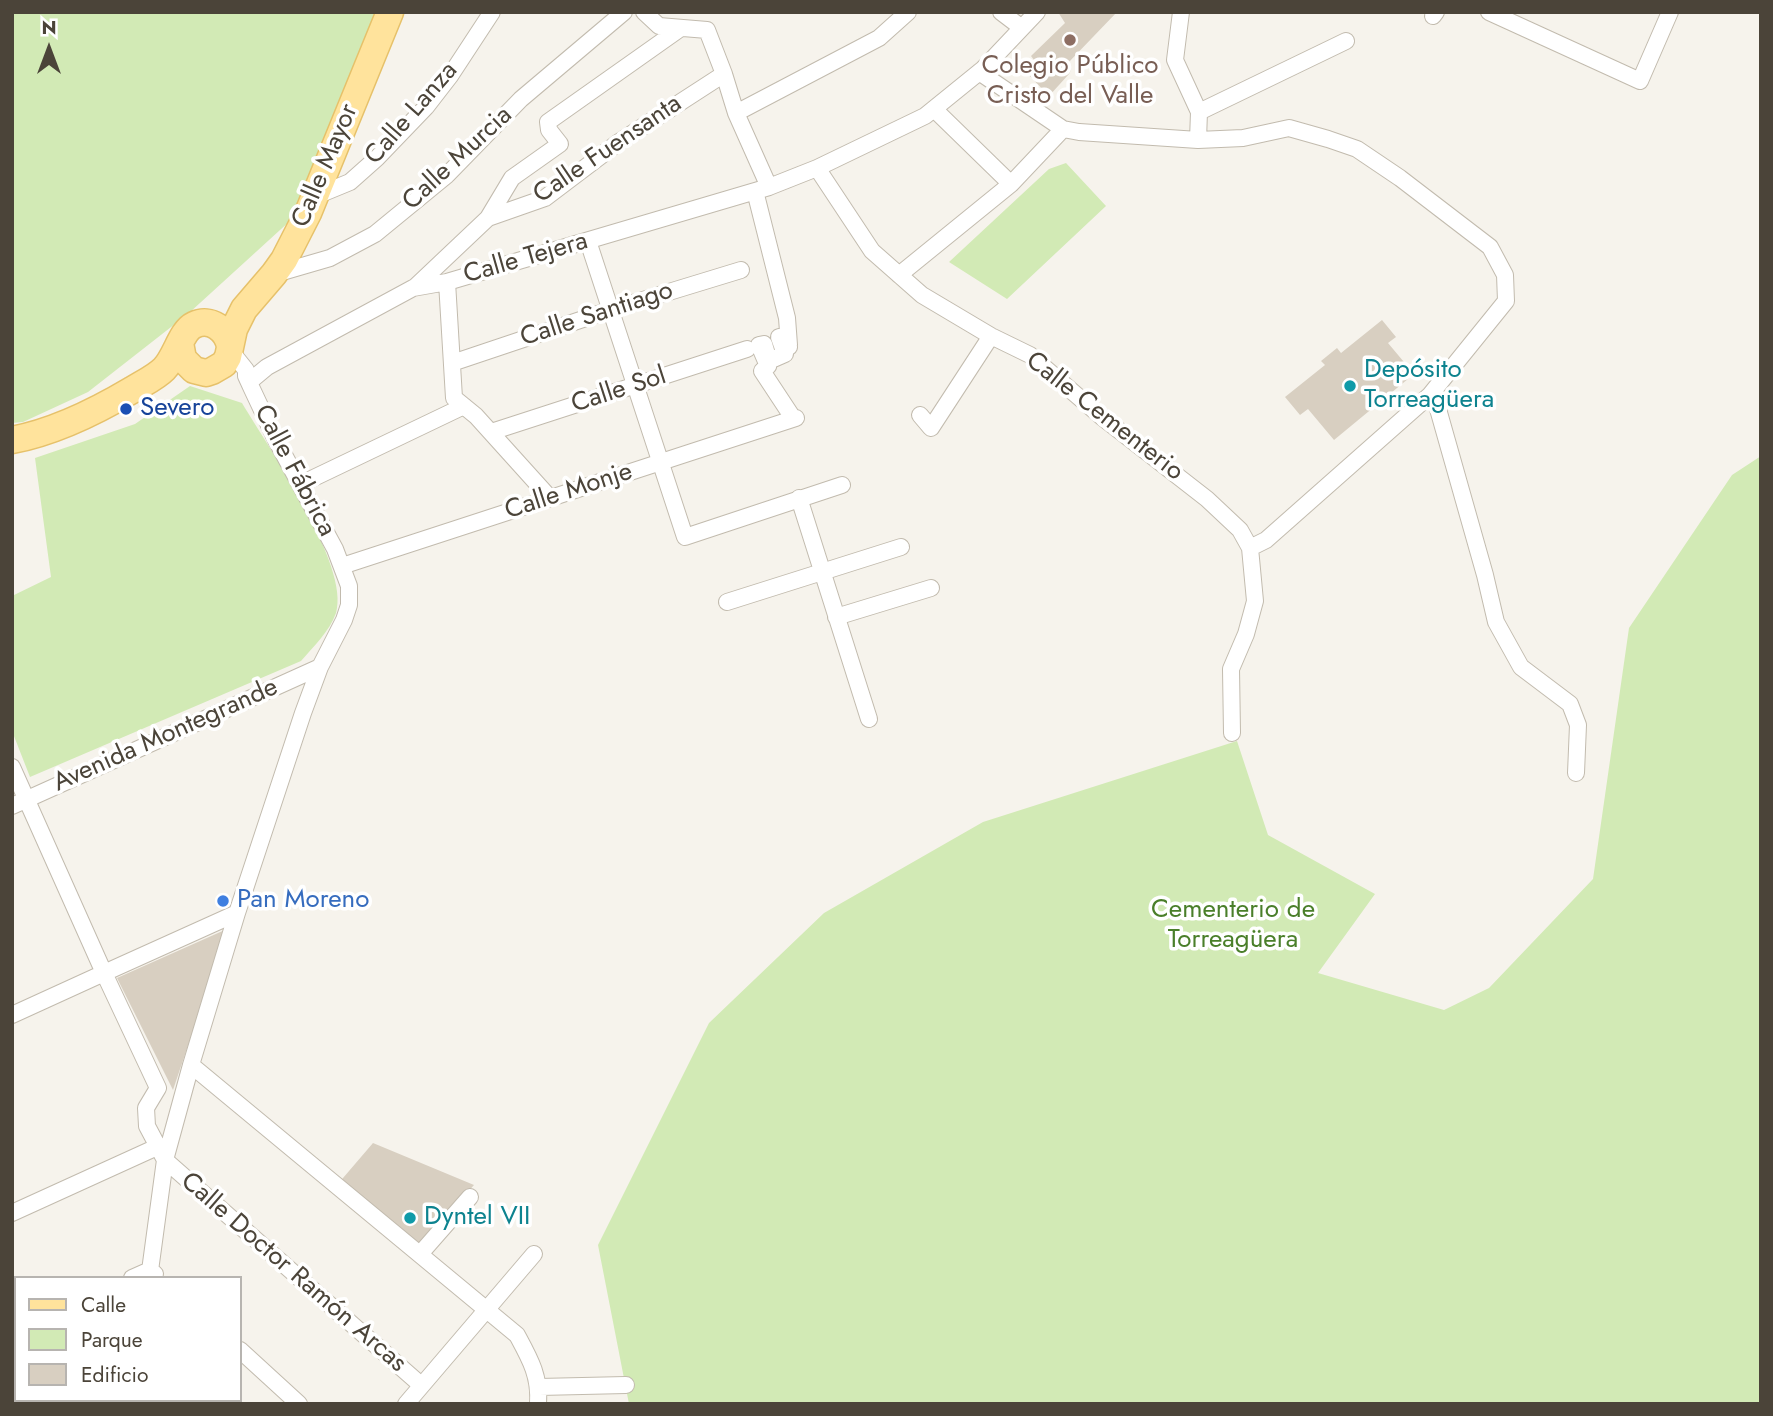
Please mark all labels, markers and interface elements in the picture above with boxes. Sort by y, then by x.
north arrow [14,14,84,84]
text: N [41,14,57,41]
marker: Colegio Público Cristo del Valle [1062,32,1078,48]
place label: Colegio Público Cristo del Valle [981,51,1159,112]
street label: Calle Lanza [359,56,465,172]
street label: Calle Fuensanta [528,89,688,211]
street label: Calle Mayor [286,100,366,232]
street label: Calle Murcia [397,100,519,218]
street label: Calle Tejera [460,226,592,292]
street label: Calle Santiago [517,276,677,354]
street label: Calle Cementerio [1019,346,1189,488]
place label: Depósito Torreagüera [1364,355,1494,416]
street label: Calle Sol [568,361,670,421]
marker: Depósito Torreagüera [1342,378,1358,394]
place label: Severo [140,393,214,425]
street label: Calle Fábrica [246,400,342,542]
marker: Severo [118,401,134,417]
street label: Calle Monje [501,457,637,527]
street label: Avenida Montegrande [49,672,283,800]
place label: Pan Moreno [237,885,369,917]
marker: Pan Moreno [215,893,231,909]
park label: Cementerio de Torreagüera [1151,895,1315,956]
street label: Calle Doctor Ramón Arcas [174,1166,412,1380]
place label: Dyntel VII [424,1202,530,1234]
marker: Dyntel VII [402,1210,418,1226]
legend [14,1276,242,1402]
text: Calle [81,1290,126,1320]
text: Parque [81,1325,143,1355]
text: Edificio [81,1360,148,1390]

